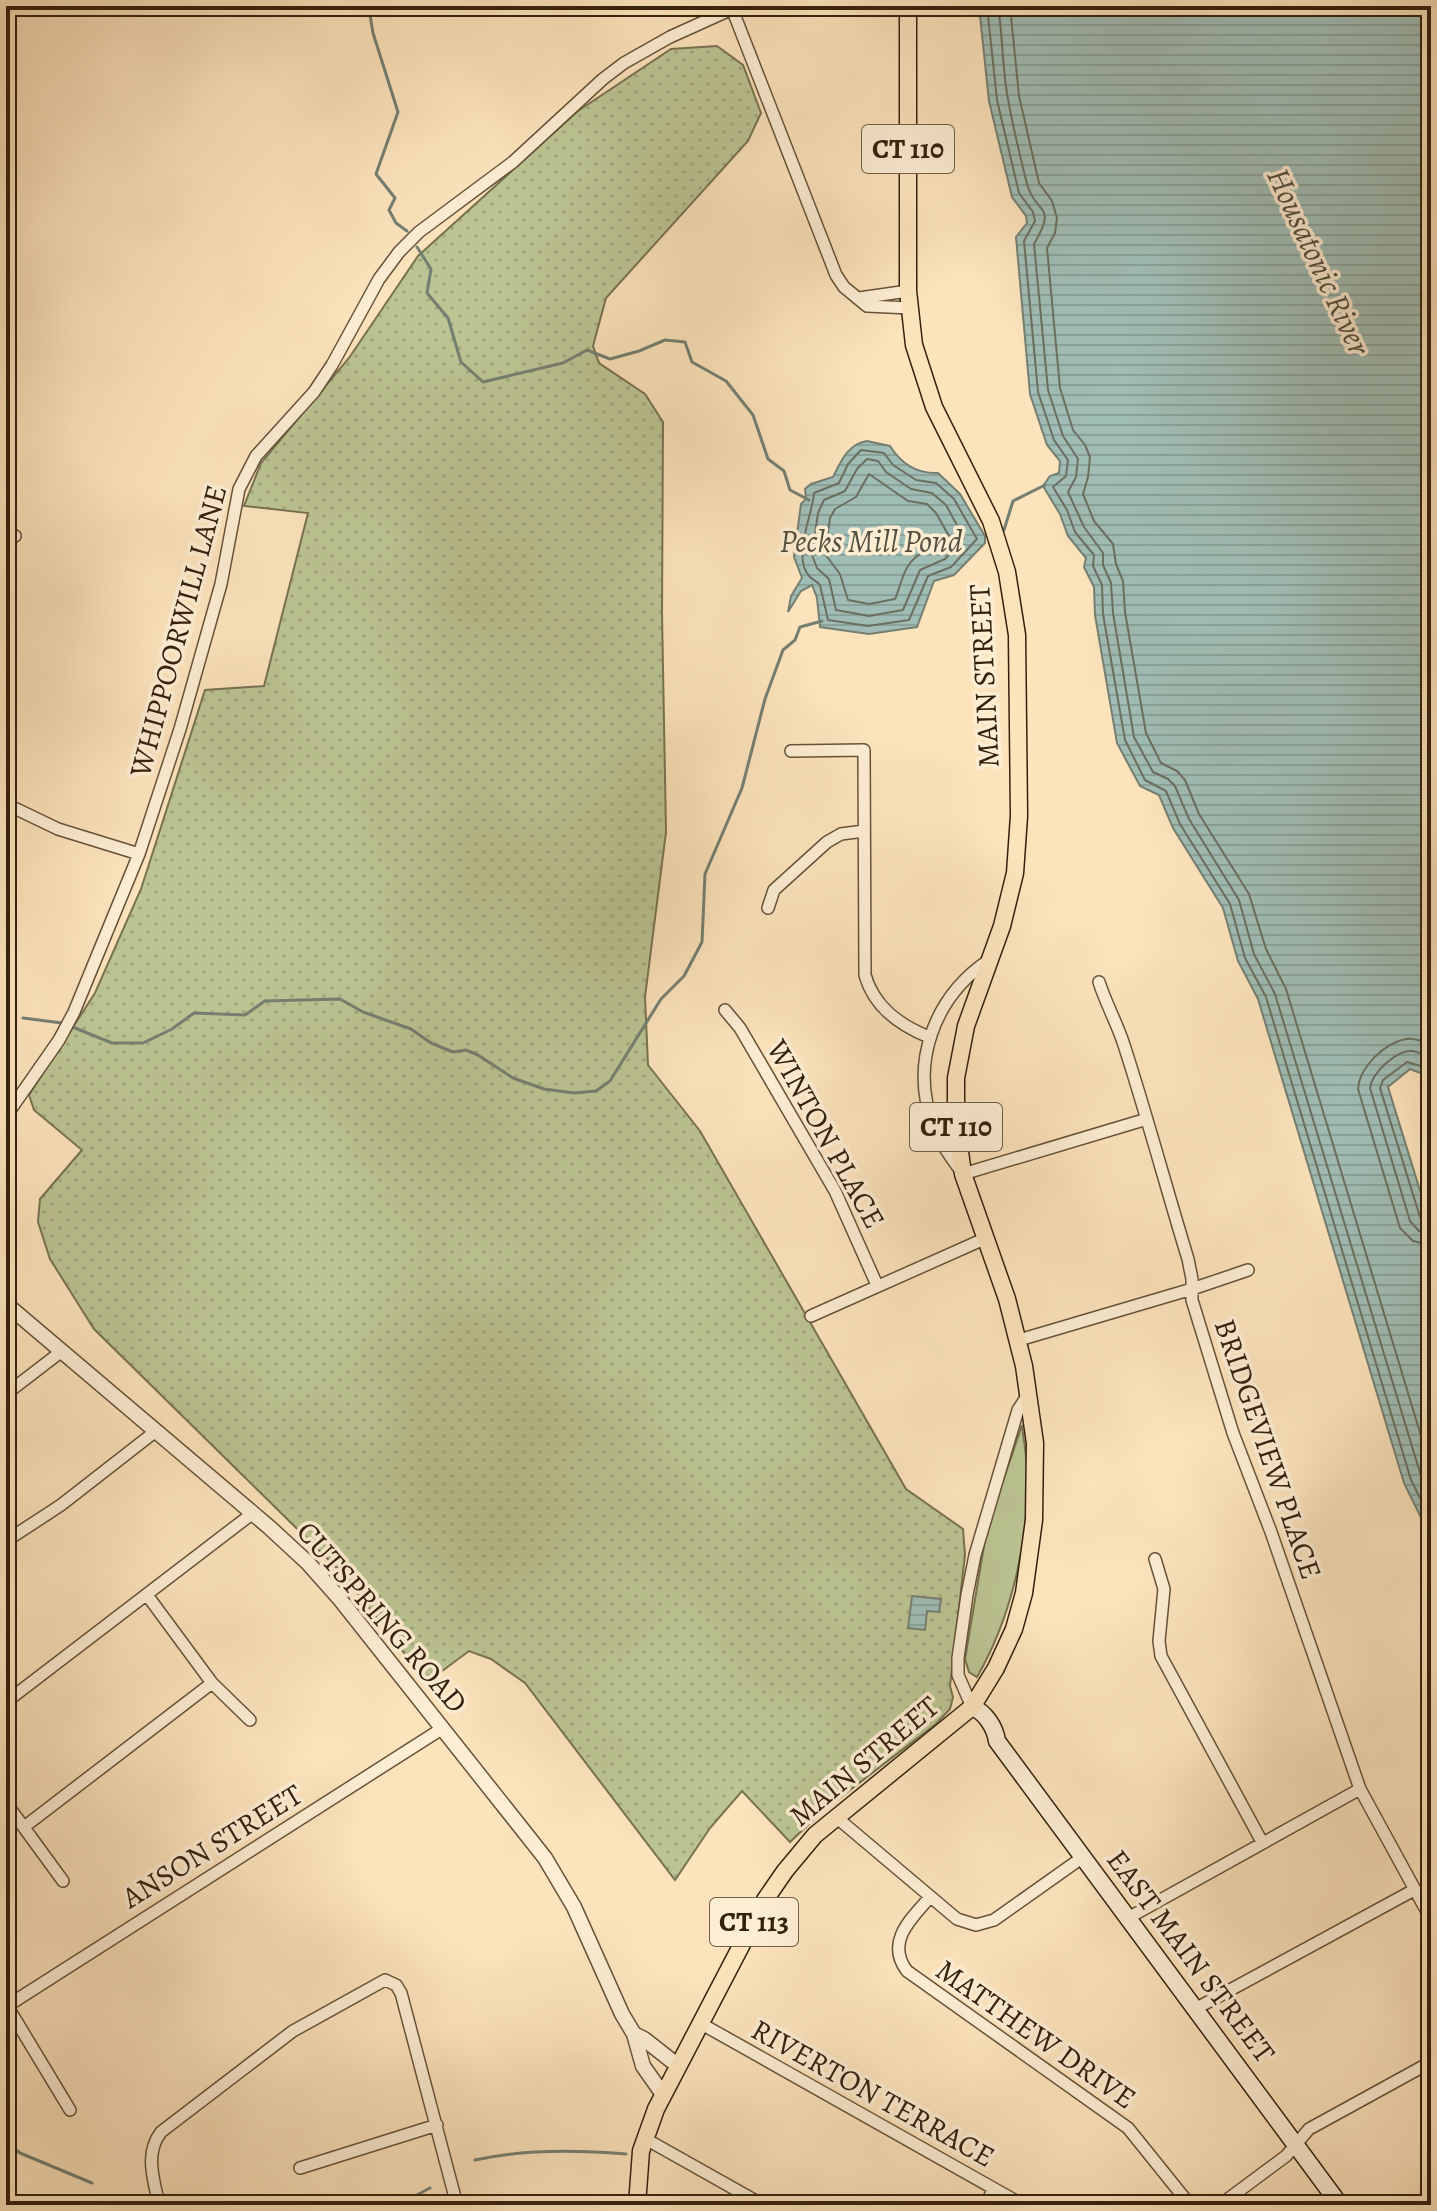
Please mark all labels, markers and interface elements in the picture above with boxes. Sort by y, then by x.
road number: CT 110 [862,125,954,173]
water label: Housatonic River [1256,160,1382,362]
street label: WHIPPOORWILL LANE [120,481,236,782]
water label: Pecks Mill Pond [779,519,963,563]
street label: MAIN STREET [959,583,1009,769]
street label: WINTON PLACE [757,1031,894,1236]
road number: CT 110 [910,1103,1002,1151]
street label: BRIDGEVIEW PLACE [1205,1313,1331,1585]
street label: CUTSPRING ROAD [288,1513,476,1721]
street label: MAIN STREET [781,1686,948,1835]
street label: ANSON STREET [113,1774,310,1918]
street label: EAST MAIN STREET [1098,1841,1285,2071]
road number: CT 113 [710,1898,798,1946]
street label: MATTHEW DRIVE [928,1950,1144,2118]
street label: RIVERTON TERRACE [744,2009,1002,2177]

